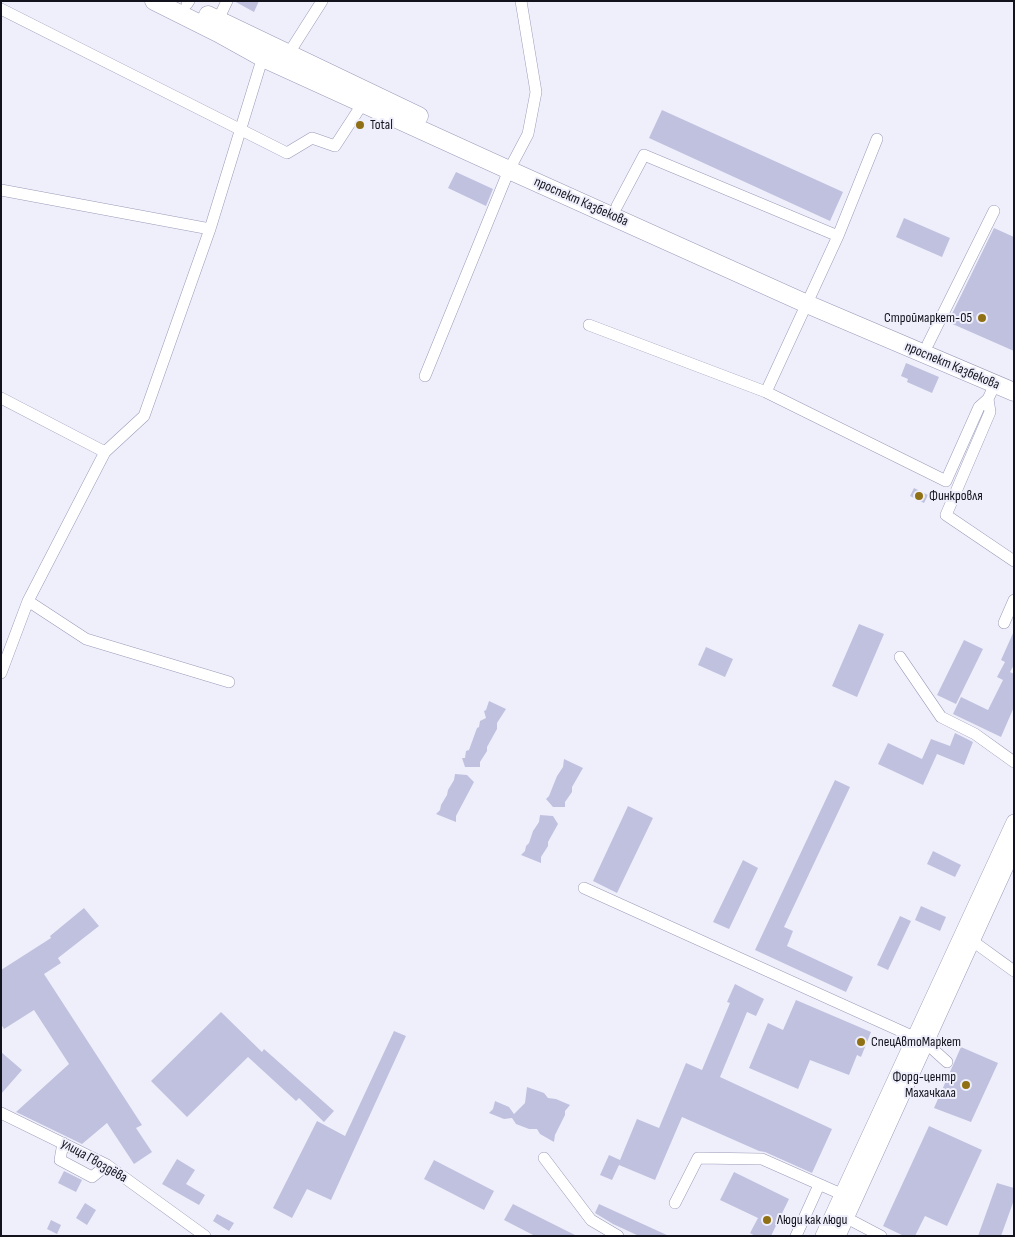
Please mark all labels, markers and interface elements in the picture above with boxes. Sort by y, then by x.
place label: Total [370,117,393,133]
marker: Total [354,119,366,131]
street label: проспект Казбекова [531,174,631,230]
place label: Строймаркет-05 [884,310,972,326]
marker: Строймаркет-05 [976,312,988,324]
street label: проспект Казбекова [902,338,1002,394]
place label: Финкровля [929,488,983,504]
marker: Финкровля [913,490,925,502]
place label: СпецАвтоМаркет [871,1034,961,1050]
marker: СпецАвтоМаркет [855,1036,867,1048]
place label: Форд-центр Махачкала [892,1069,956,1102]
marker: Форд-центр Махачкала [960,1079,972,1091]
street label: улица Гвоздёва [58,1135,130,1187]
place label: Люди как люди [777,1212,847,1228]
marker: Люди как люди [761,1214,773,1226]

